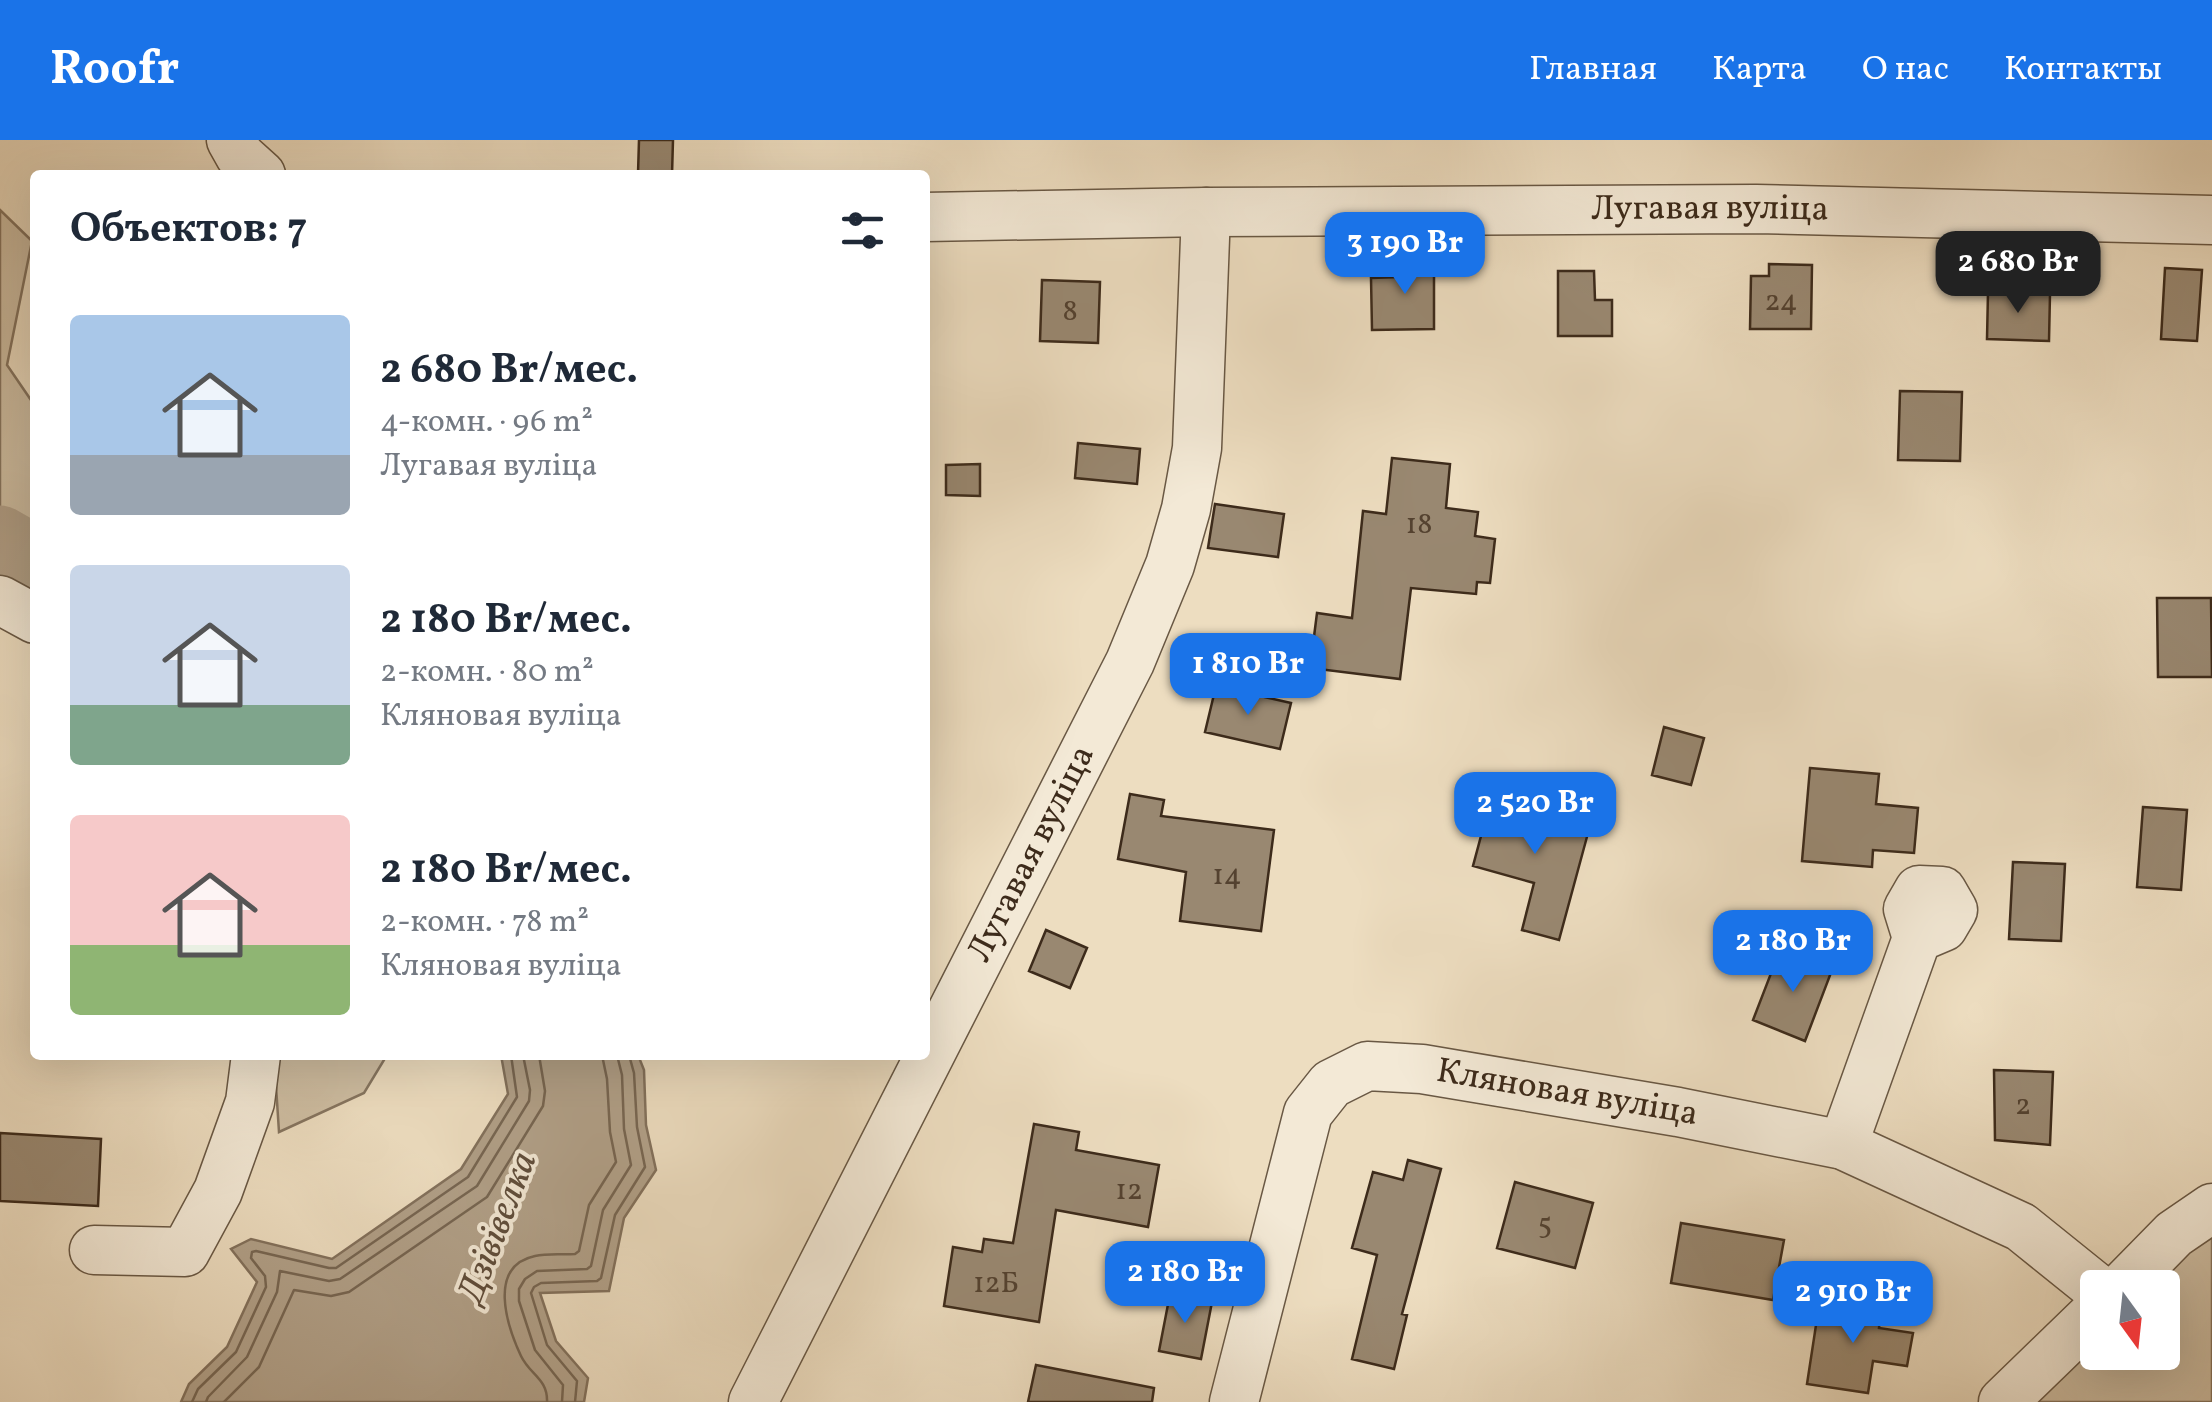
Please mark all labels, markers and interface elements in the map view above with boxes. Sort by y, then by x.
text: Roofr [50,37,179,104]
text: Главная [1529,46,1657,94]
text: Карта [1712,46,1807,94]
text: О нас [1862,46,1949,94]
text: Контакты [2004,46,2162,94]
street label: Лугавая вуліца [1591,185,1829,235]
text: Объектов: 7 [70,201,307,260]
icon: filters [835,203,890,258]
pin: 3 190 Br [1302,212,1508,297]
text: 3 190 Br [1347,222,1463,266]
pin: 2 680 Br [1915,231,2121,316]
text: 2 680 Br [1958,241,2078,285]
house number: 24 [1764,281,1798,323]
house number: 8 [1062,291,1078,333]
text: 2 680 Br/мес. [380,342,638,401]
icon: home [150,355,270,475]
text: 4-комн. · 96 m² [380,401,593,445]
text: Лугавая вуліца [380,445,597,489]
house number: 18 [1406,504,1432,546]
text: 2 180 Br/мес. [380,592,632,651]
icon: home [150,605,270,725]
pin: 1 810 Br [1145,633,1351,718]
text: 1 810 Br [1192,643,1304,687]
text: 2-комн. · 80 m² [380,651,594,695]
text: Кляновая вуліца [380,695,622,739]
street label: Лугавая вуліца [957,737,1108,971]
pin: 2 520 Br [1432,772,1638,857]
text: 2 520 Br [1476,782,1594,826]
text: 2 180 Br/мес. [380,842,632,901]
icon: home [150,855,270,975]
house number: 14 [1212,855,1242,897]
text: 2-комн. · 78 m² [380,901,589,945]
pin: 2 180 Br [1690,910,1896,995]
text: 2 180 Br [1735,920,1851,964]
text: Кляновая вуліца [380,945,622,989]
street label: Кляновая вуліца [1433,1048,1702,1139]
house number: 2 [2015,1085,2031,1127]
water label: Дзівівелка [445,1145,552,1314]
house number: 12 [1115,1170,1143,1212]
house number: 5 [1538,1204,1552,1246]
pin: 2 180 Br [1082,1241,1288,1326]
text: 2 180 Br [1127,1251,1243,1295]
pin: 2 910 Br [1750,1261,1956,1346]
house number: 12Б [973,1263,1019,1305]
north arrow [2080,1270,2180,1370]
map controls [2080,1270,2180,1370]
text: 2 910 Br [1795,1271,1911,1315]

